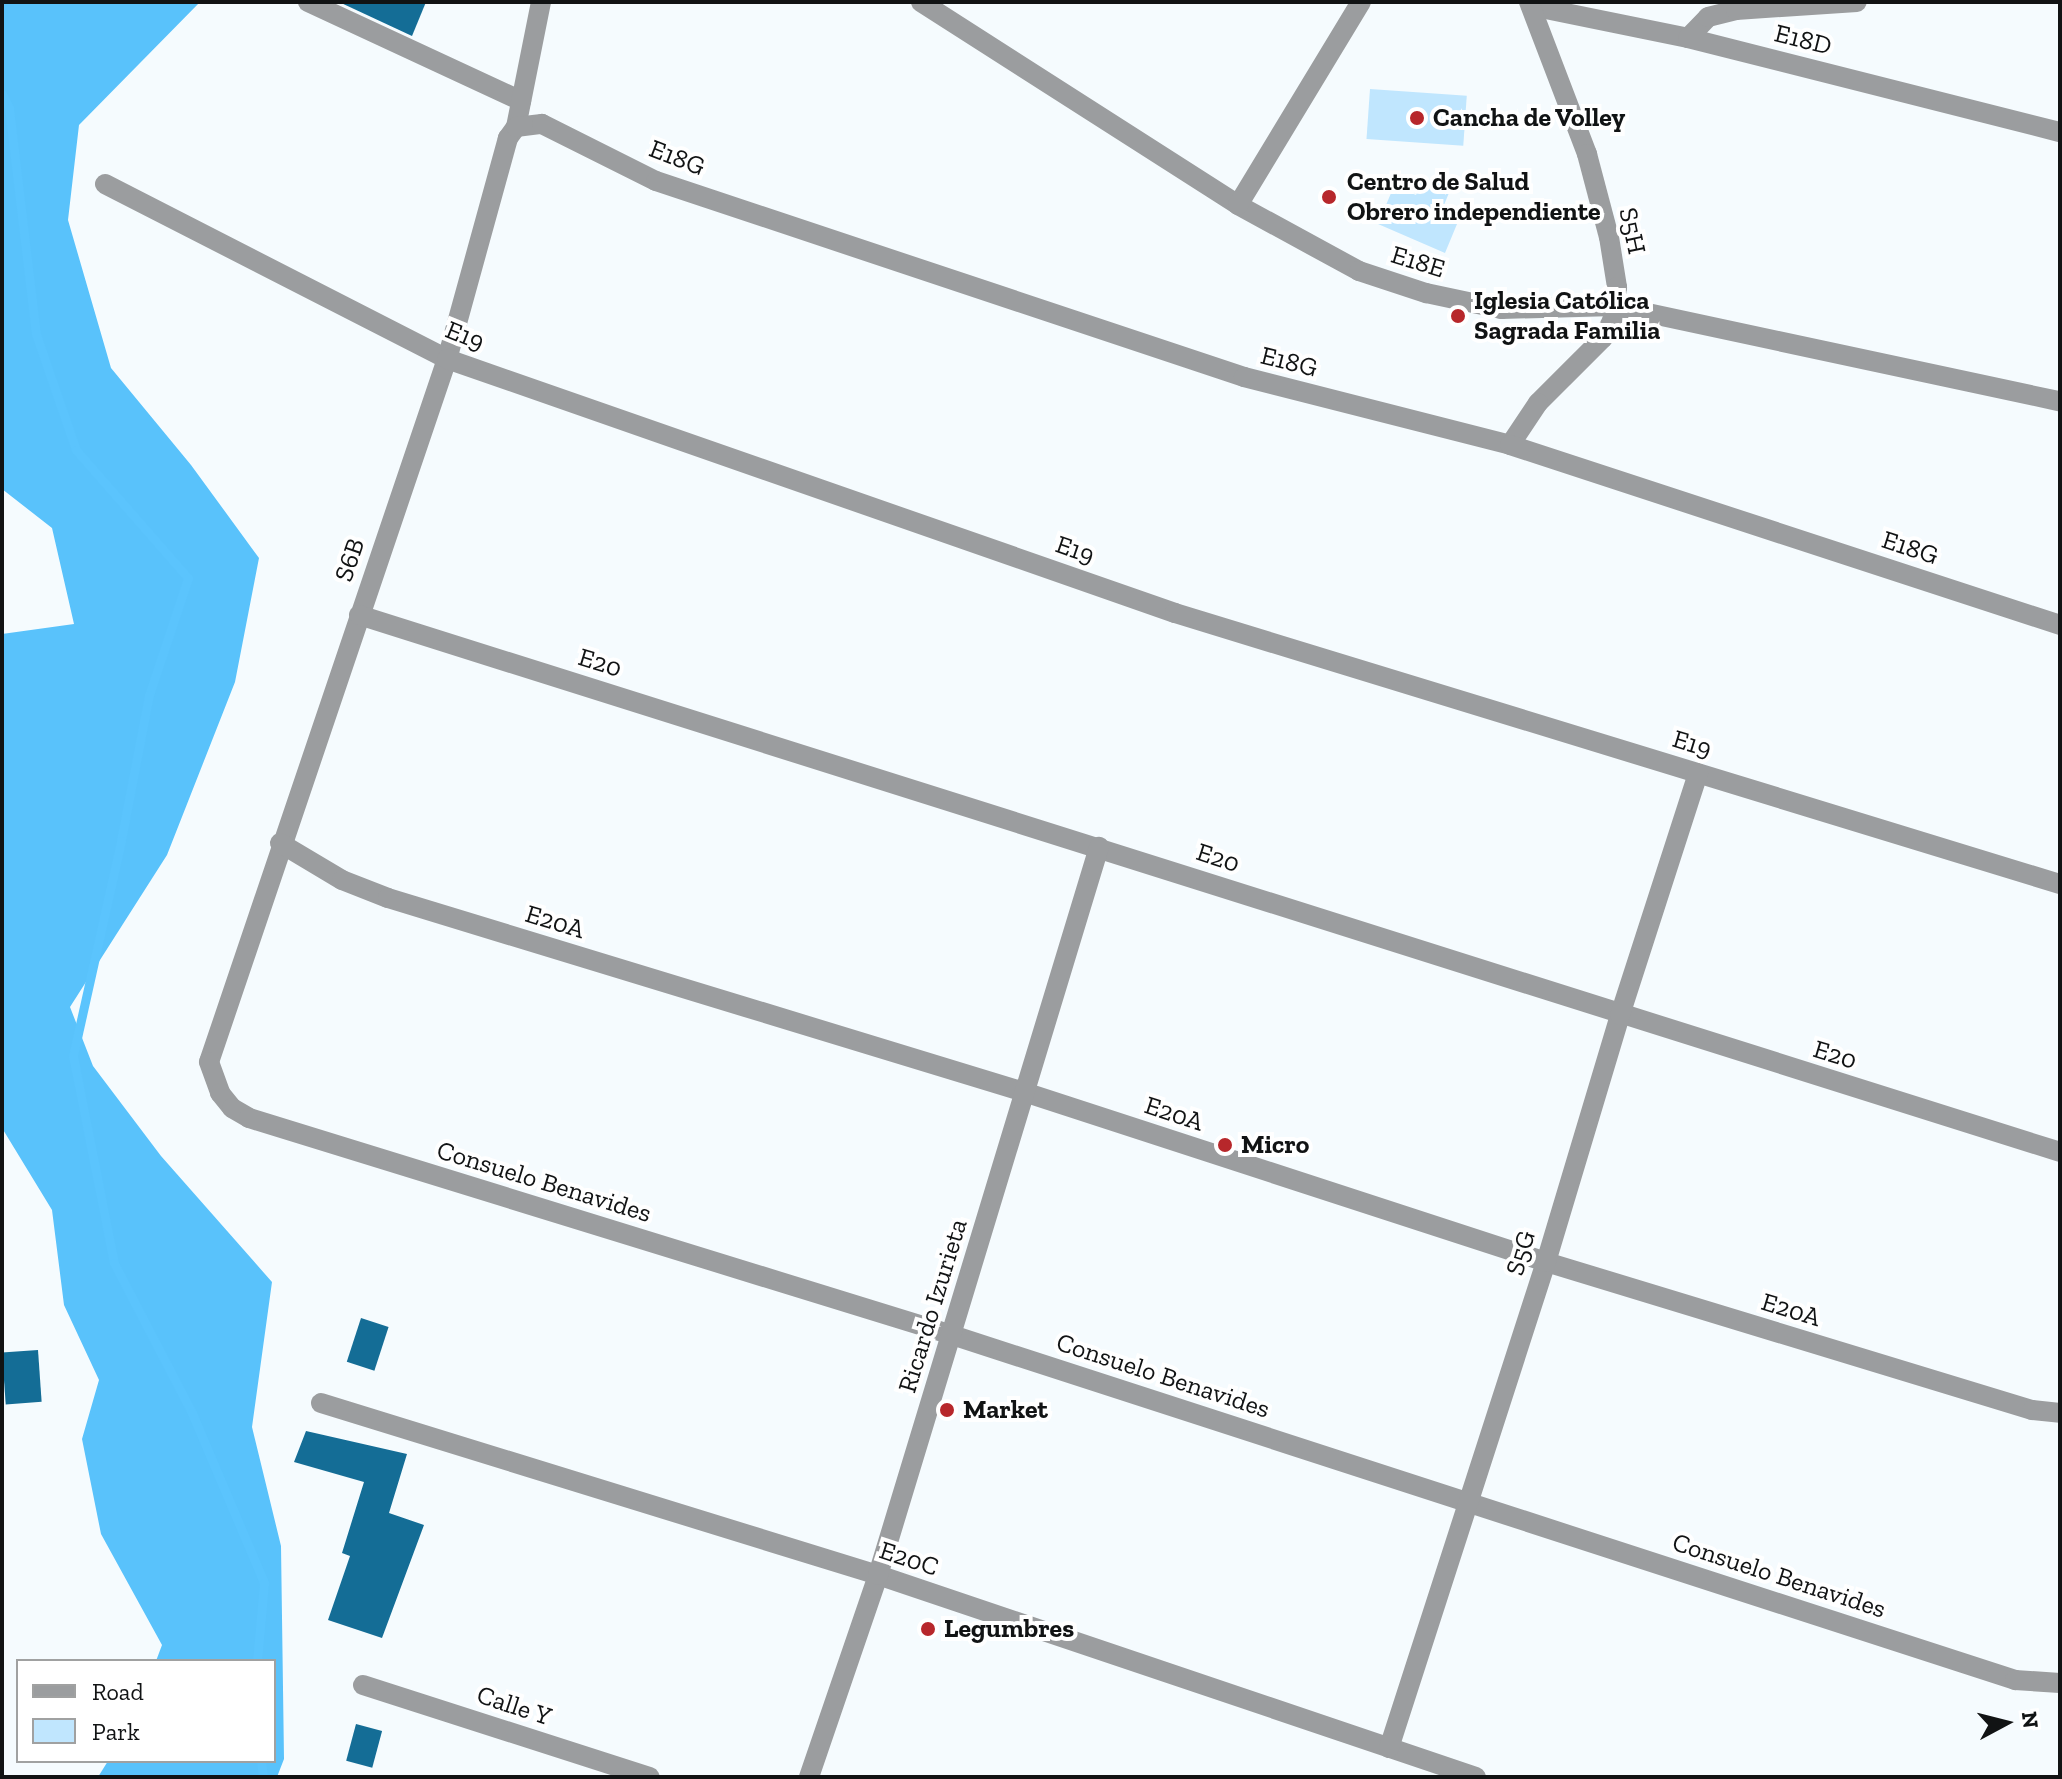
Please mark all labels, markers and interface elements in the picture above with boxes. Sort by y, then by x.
street label: E18D [1771,18,1835,62]
place label: Cancha de Volley [1433,102,1626,134]
marker: Cancha de Volley [1408,109,1426,127]
street label: E18G [645,133,709,183]
place label: Centro de Salud Obrero independiente [1347,166,1601,228]
marker: Centro de Salud Obrero independiente [1318,186,1340,208]
street label: S5H [1612,205,1652,257]
street label: E18E [1387,239,1449,285]
place label: Iglesia Católica Sagrada Familia [1474,285,1660,346]
marker: Iglesia Católica Sagrada Familia [1449,307,1467,325]
street label: E19 [441,314,489,358]
street label: E18G [1257,340,1321,384]
street label: E18G [1878,524,1942,572]
street label: E19 [1051,529,1099,571]
street label: S6B [328,534,372,586]
street label: E20 [575,642,625,684]
street label: E19 [1669,723,1715,765]
street label: E20 [1192,836,1244,880]
street label: E20A [522,898,588,946]
street label: E20 [1810,1034,1860,1076]
street label: E20A [1141,1090,1207,1138]
place label: Micro [1241,1129,1309,1161]
street label: Consuelo Benavides [433,1135,655,1229]
marker: Micro [1216,1136,1234,1154]
street label: Ricardo Izurieta [892,1215,974,1397]
street label: S5G [1499,1227,1543,1279]
street label: E20A [1758,1286,1824,1334]
street label: Consuelo Benavides [1052,1327,1274,1425]
place label: Market [963,1394,1048,1426]
marker: Market [938,1401,956,1419]
street label: Consuelo Benavides [1668,1527,1890,1625]
street label: E20C [875,1535,943,1583]
place label: Legumbres [944,1613,1074,1645]
marker: Legumbres [919,1620,937,1638]
legend [16,1659,276,1763]
text: Road [92,1677,144,1706]
street label: Calle Y [472,1679,556,1733]
north arrow [1966,1683,2046,1763]
text: N [2016,1710,2045,1730]
text: Park [92,1717,140,1746]

